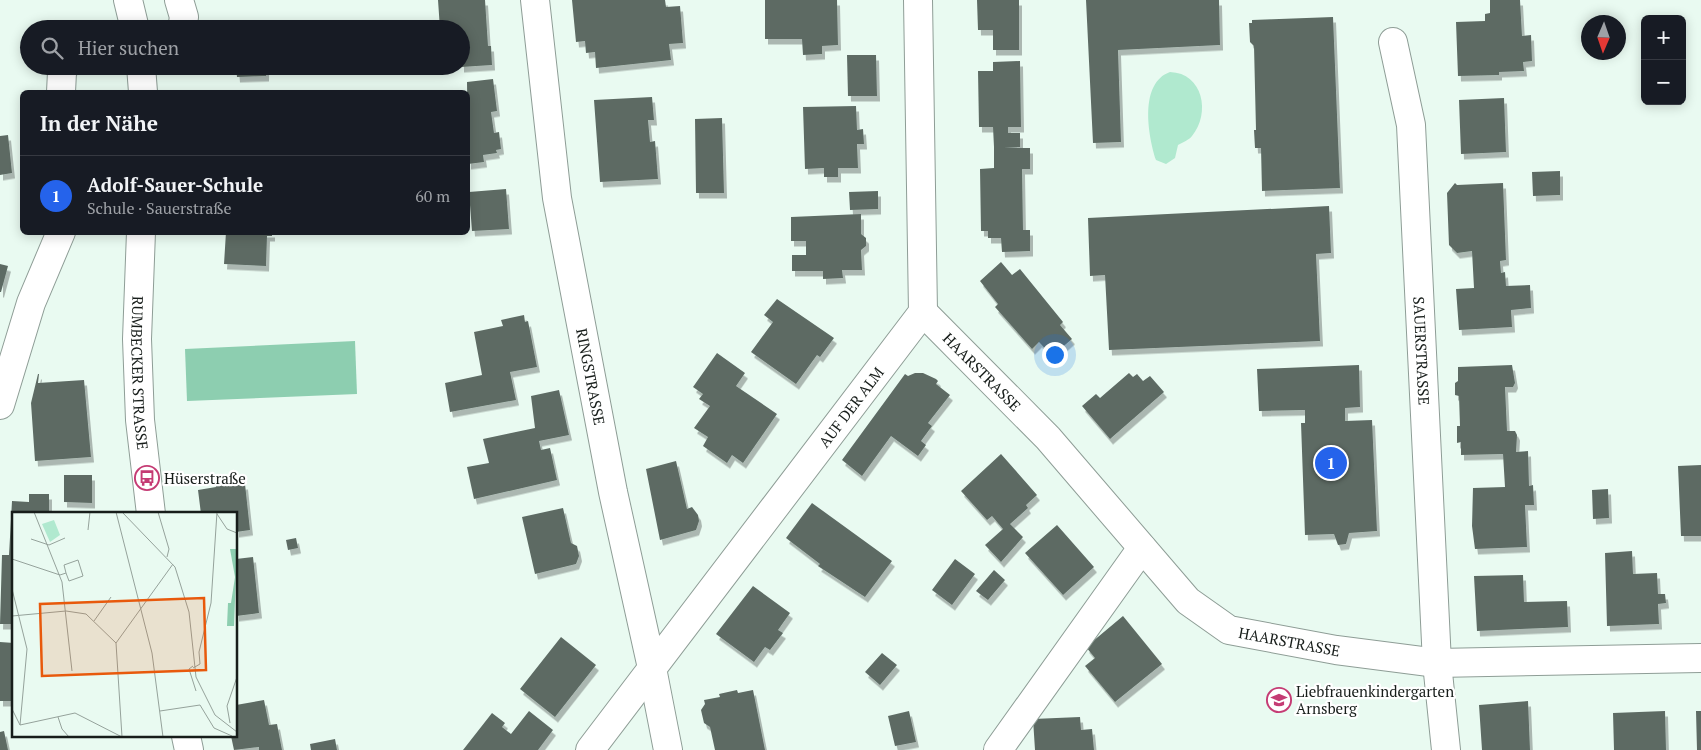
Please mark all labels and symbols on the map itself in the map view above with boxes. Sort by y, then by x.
north arrow [1581,15,1626,60]
street label: RUMBECKER STRASSE [127,296,153,451]
street label: SAUERSTRASSE [1409,296,1435,406]
street label: RINGSTRASSE [572,326,610,427]
street label: HAARSTRASSE [939,328,1026,415]
your location [1042,342,1068,368]
street label: AUF DER ALM [814,363,888,451]
pin: 1 [1315,444,1347,482]
bus stop icon: Hüserstraße [134,465,160,491]
place label: Hüserstraße [164,468,246,488]
inset map [12,512,238,738]
street label: HAARSTRASSE [1237,622,1342,661]
place label: Liebfrauenkindergarten Arnsberg [1296,681,1454,718]
school or university icon: Liebfrauenkindergarten Arnsberg [1266,687,1292,713]

